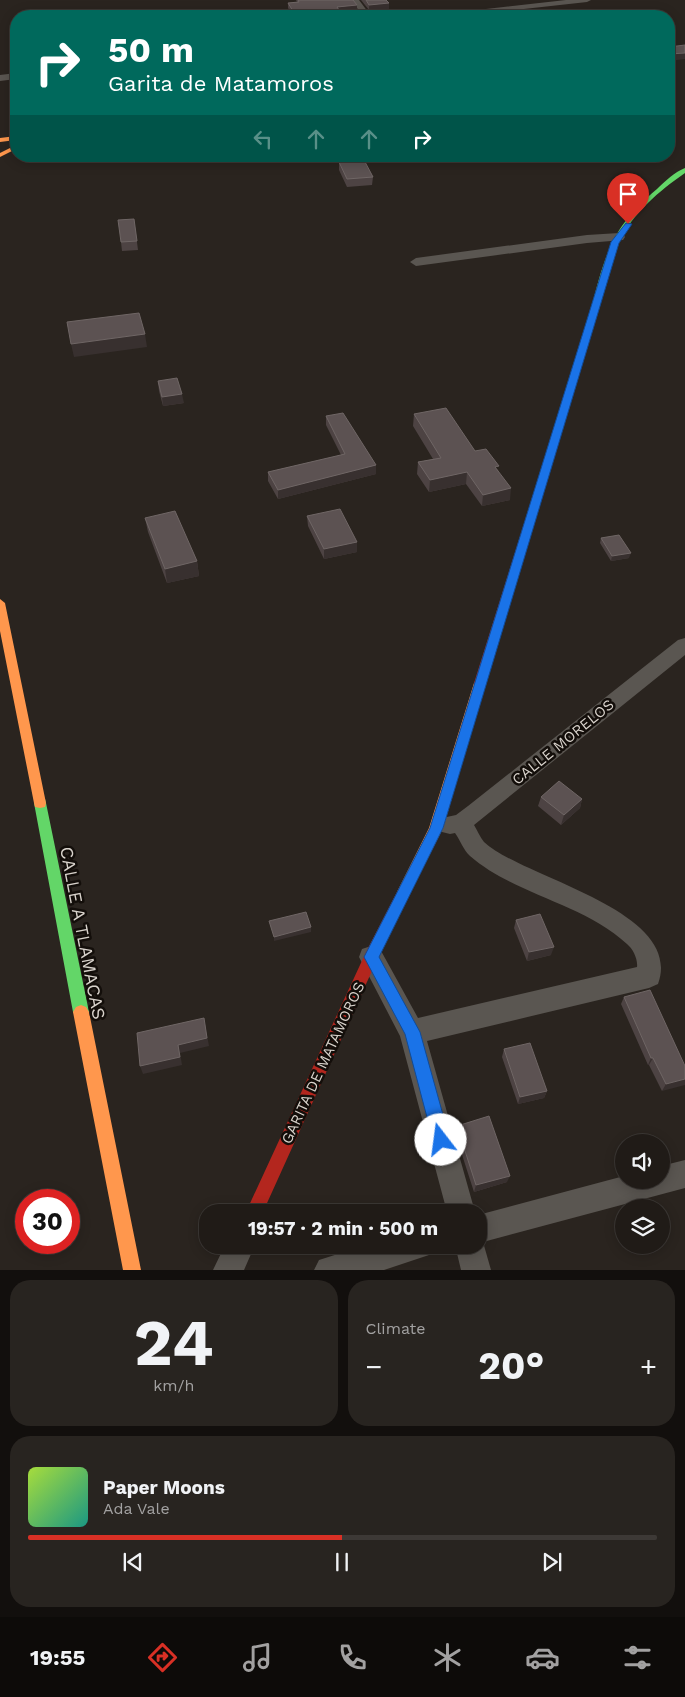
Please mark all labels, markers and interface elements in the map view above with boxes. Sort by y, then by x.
text: 50 m [108,29,194,71]
icon: right [25,30,90,95]
text: Garita de Matamoros [108,71,334,96]
icon: left [249,125,277,153]
icon: ahead [302,125,330,153]
icon: ahead [355,125,383,153]
icon: right [408,125,436,153]
pin [607,173,649,224]
icon: arrive [614,180,642,208]
street label: CALLE MORELOS [508,695,618,789]
street label: CALLE A TLAMACAS [56,845,110,1021]
street label: GARITA DE MATAMOROS [278,979,368,1147]
position arrow [414,1113,466,1165]
map controls [615,1134,670,1254]
button: sound [615,1134,670,1189]
speed limit sign: 30 [15,1189,80,1254]
button: layers [615,1199,670,1254]
text: 19:57 · 2 min · 500 m [248,1217,438,1240]
text: 24 [134,1305,214,1381]
text: Climate [366,1319,426,1338]
text: 20° [478,1344,544,1388]
text: − [366,1350,382,1383]
text: + [640,1350,657,1383]
text: km/h [153,1376,194,1395]
text: Paper Moons [103,1476,225,1499]
text: Ada Vale [103,1499,170,1518]
icon: previous [119,1548,147,1576]
icon: pause [328,1548,356,1576]
icon: next [538,1548,566,1576]
icon: directions [145,1640,180,1675]
icon: music [240,1640,275,1675]
icon: phone [335,1640,370,1675]
icon: climate [430,1640,465,1675]
icon: car [525,1640,560,1675]
icon: filters [620,1640,655,1675]
text: 19:55 [30,1645,85,1670]

